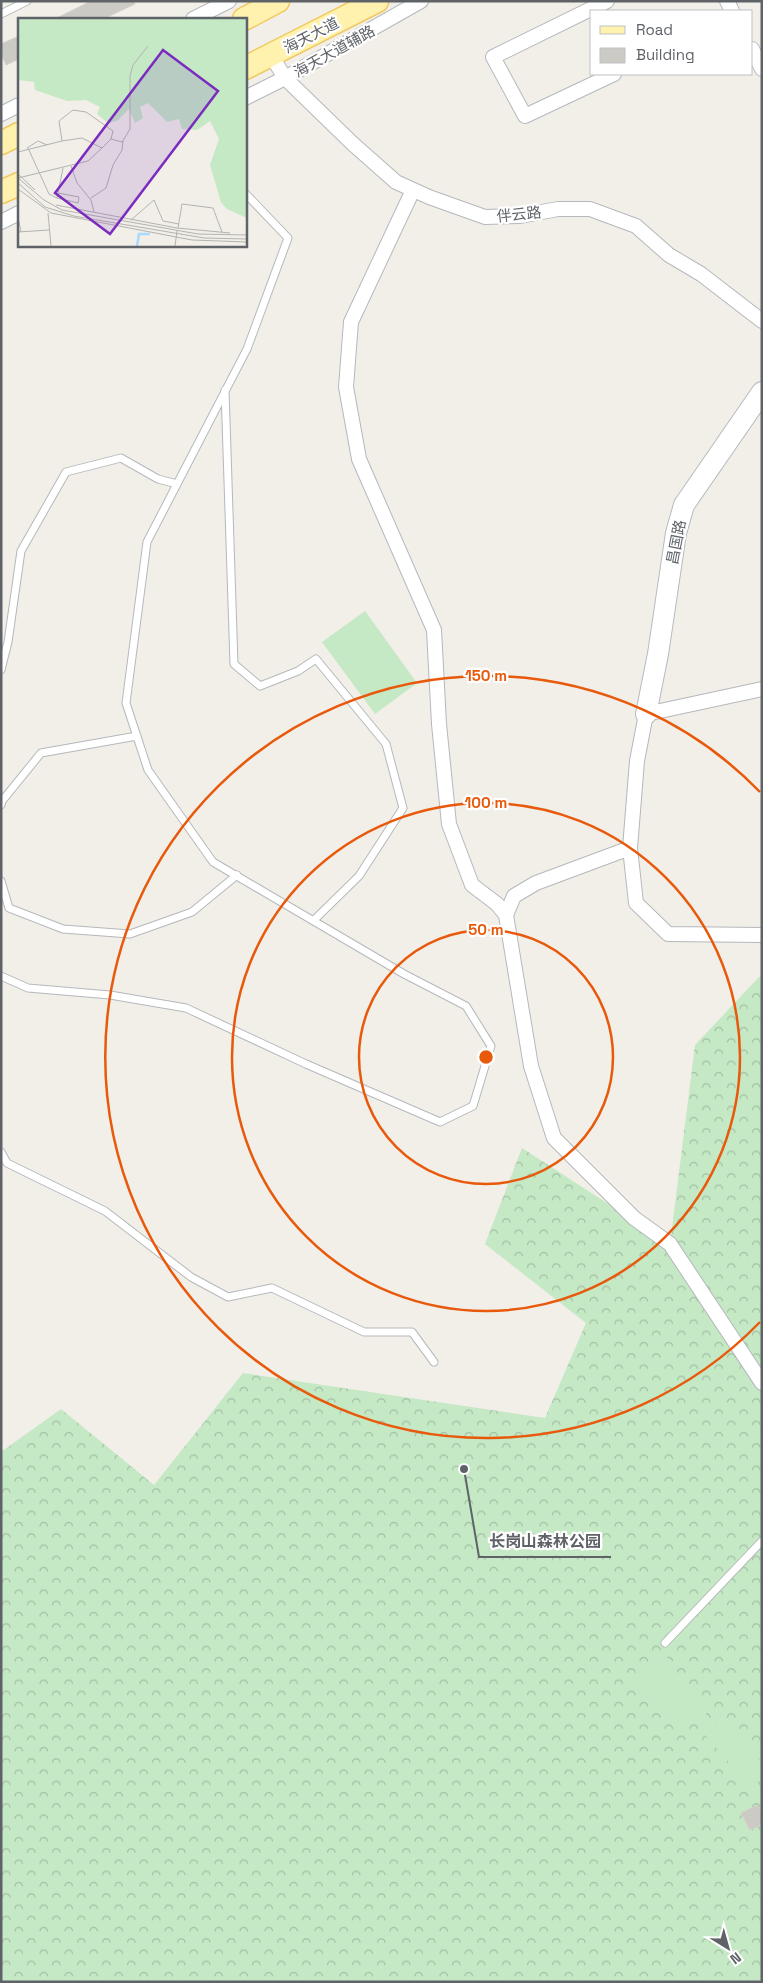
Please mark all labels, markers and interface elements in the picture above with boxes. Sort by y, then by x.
legend [590,10,753,75]
street label: 海天大道 [280,13,342,57]
inset map [18,18,246,246]
text: Road [636,20,673,39]
street label: 海天大道辅路 [290,21,378,81]
text: Building [636,45,695,64]
street label: 伴云路 [496,202,542,226]
street label: 昌国路 [662,518,690,566]
text: 150 m [465,666,507,685]
text: 100 m [465,793,507,812]
text: 50 m [468,920,504,939]
centre of rings [477,1048,495,1066]
callout: 长岗山森林公园 [479,1526,611,1557]
text: 长岗山森林公园 [489,1531,601,1552]
north arrow [703,1923,753,1973]
text: N [727,1948,745,1968]

